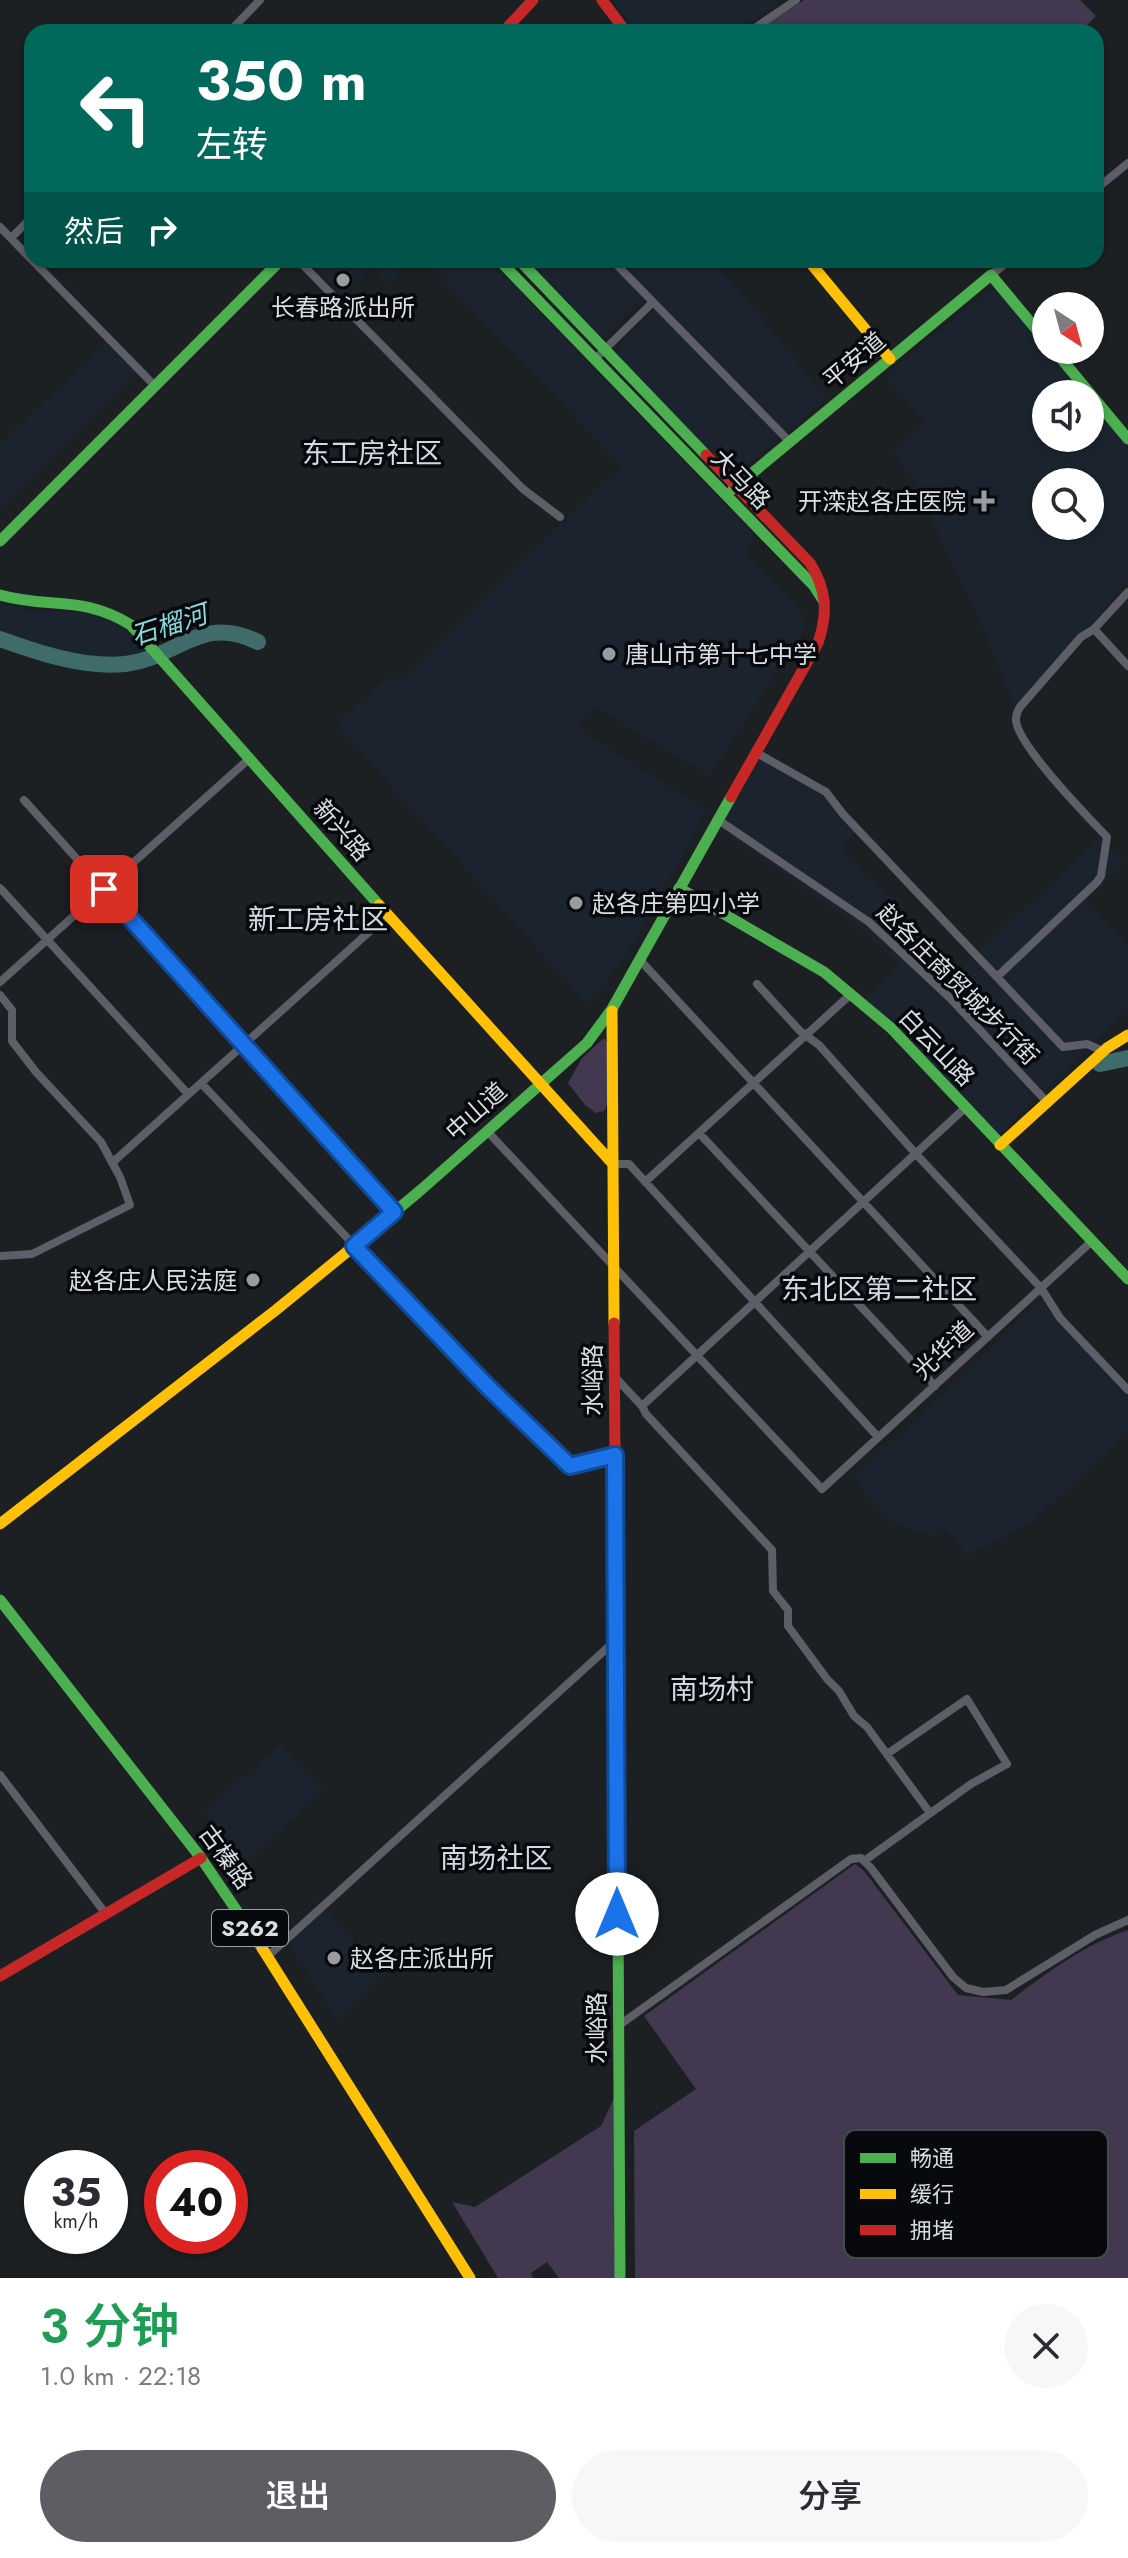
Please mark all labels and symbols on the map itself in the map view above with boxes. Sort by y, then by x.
marker: 长春路派出所 [334,271,352,289]
place label: 长春路派出所 [271,290,415,325]
north arrow [1032,292,1104,364]
street label: 平安道 [815,323,893,397]
district label: 东工房社区 [302,433,442,474]
street label: 大马路 [703,441,779,517]
place label: 开滦赵各庄医院 [798,484,966,519]
marker: 开滦赵各庄医院 [973,490,995,512]
water label: 石榴河 [126,593,217,655]
place label: 唐山市第十七中学 [625,637,817,672]
marker: 唐山市第十七中学 [600,645,618,663]
street label: 新兴路 [305,791,379,869]
pin [70,855,138,923]
place label: 赵各庄第四小学 [592,886,760,921]
marker: 赵各庄第四小学 [567,894,585,912]
street label: 赵各庄商贸城步行街 [869,895,1047,1073]
district label: 新工房社区 [248,899,388,940]
street label: 白云山路 [891,1000,983,1094]
street label: 中山道 [438,1074,514,1148]
place label: 赵各庄人民法庭 [69,1263,237,1298]
district label: 东北区第二社区 [781,1269,977,1310]
marker: 赵各庄人民法庭 [244,1271,262,1289]
street label: 光华道 [905,1313,981,1387]
street label: 水峪路 [575,1344,610,1416]
district label: 南场村 [670,1669,754,1710]
street label: 古榛路 [191,1818,261,1896]
district label: 南场社区 [440,1838,552,1879]
position arrow [575,1872,659,1956]
road number: S262 [212,1910,288,1946]
place label: 赵各庄派出所 [350,1941,494,1976]
marker: 赵各庄派出所 [325,1949,343,1967]
street label: 水峪路 [579,1992,614,2064]
legend [844,2130,1108,2258]
text: 畅通 [910,2142,954,2174]
speed limit sign: 40 [144,2150,248,2254]
text: 缓行 [910,2178,954,2210]
text: 拥堵 [910,2214,954,2246]

